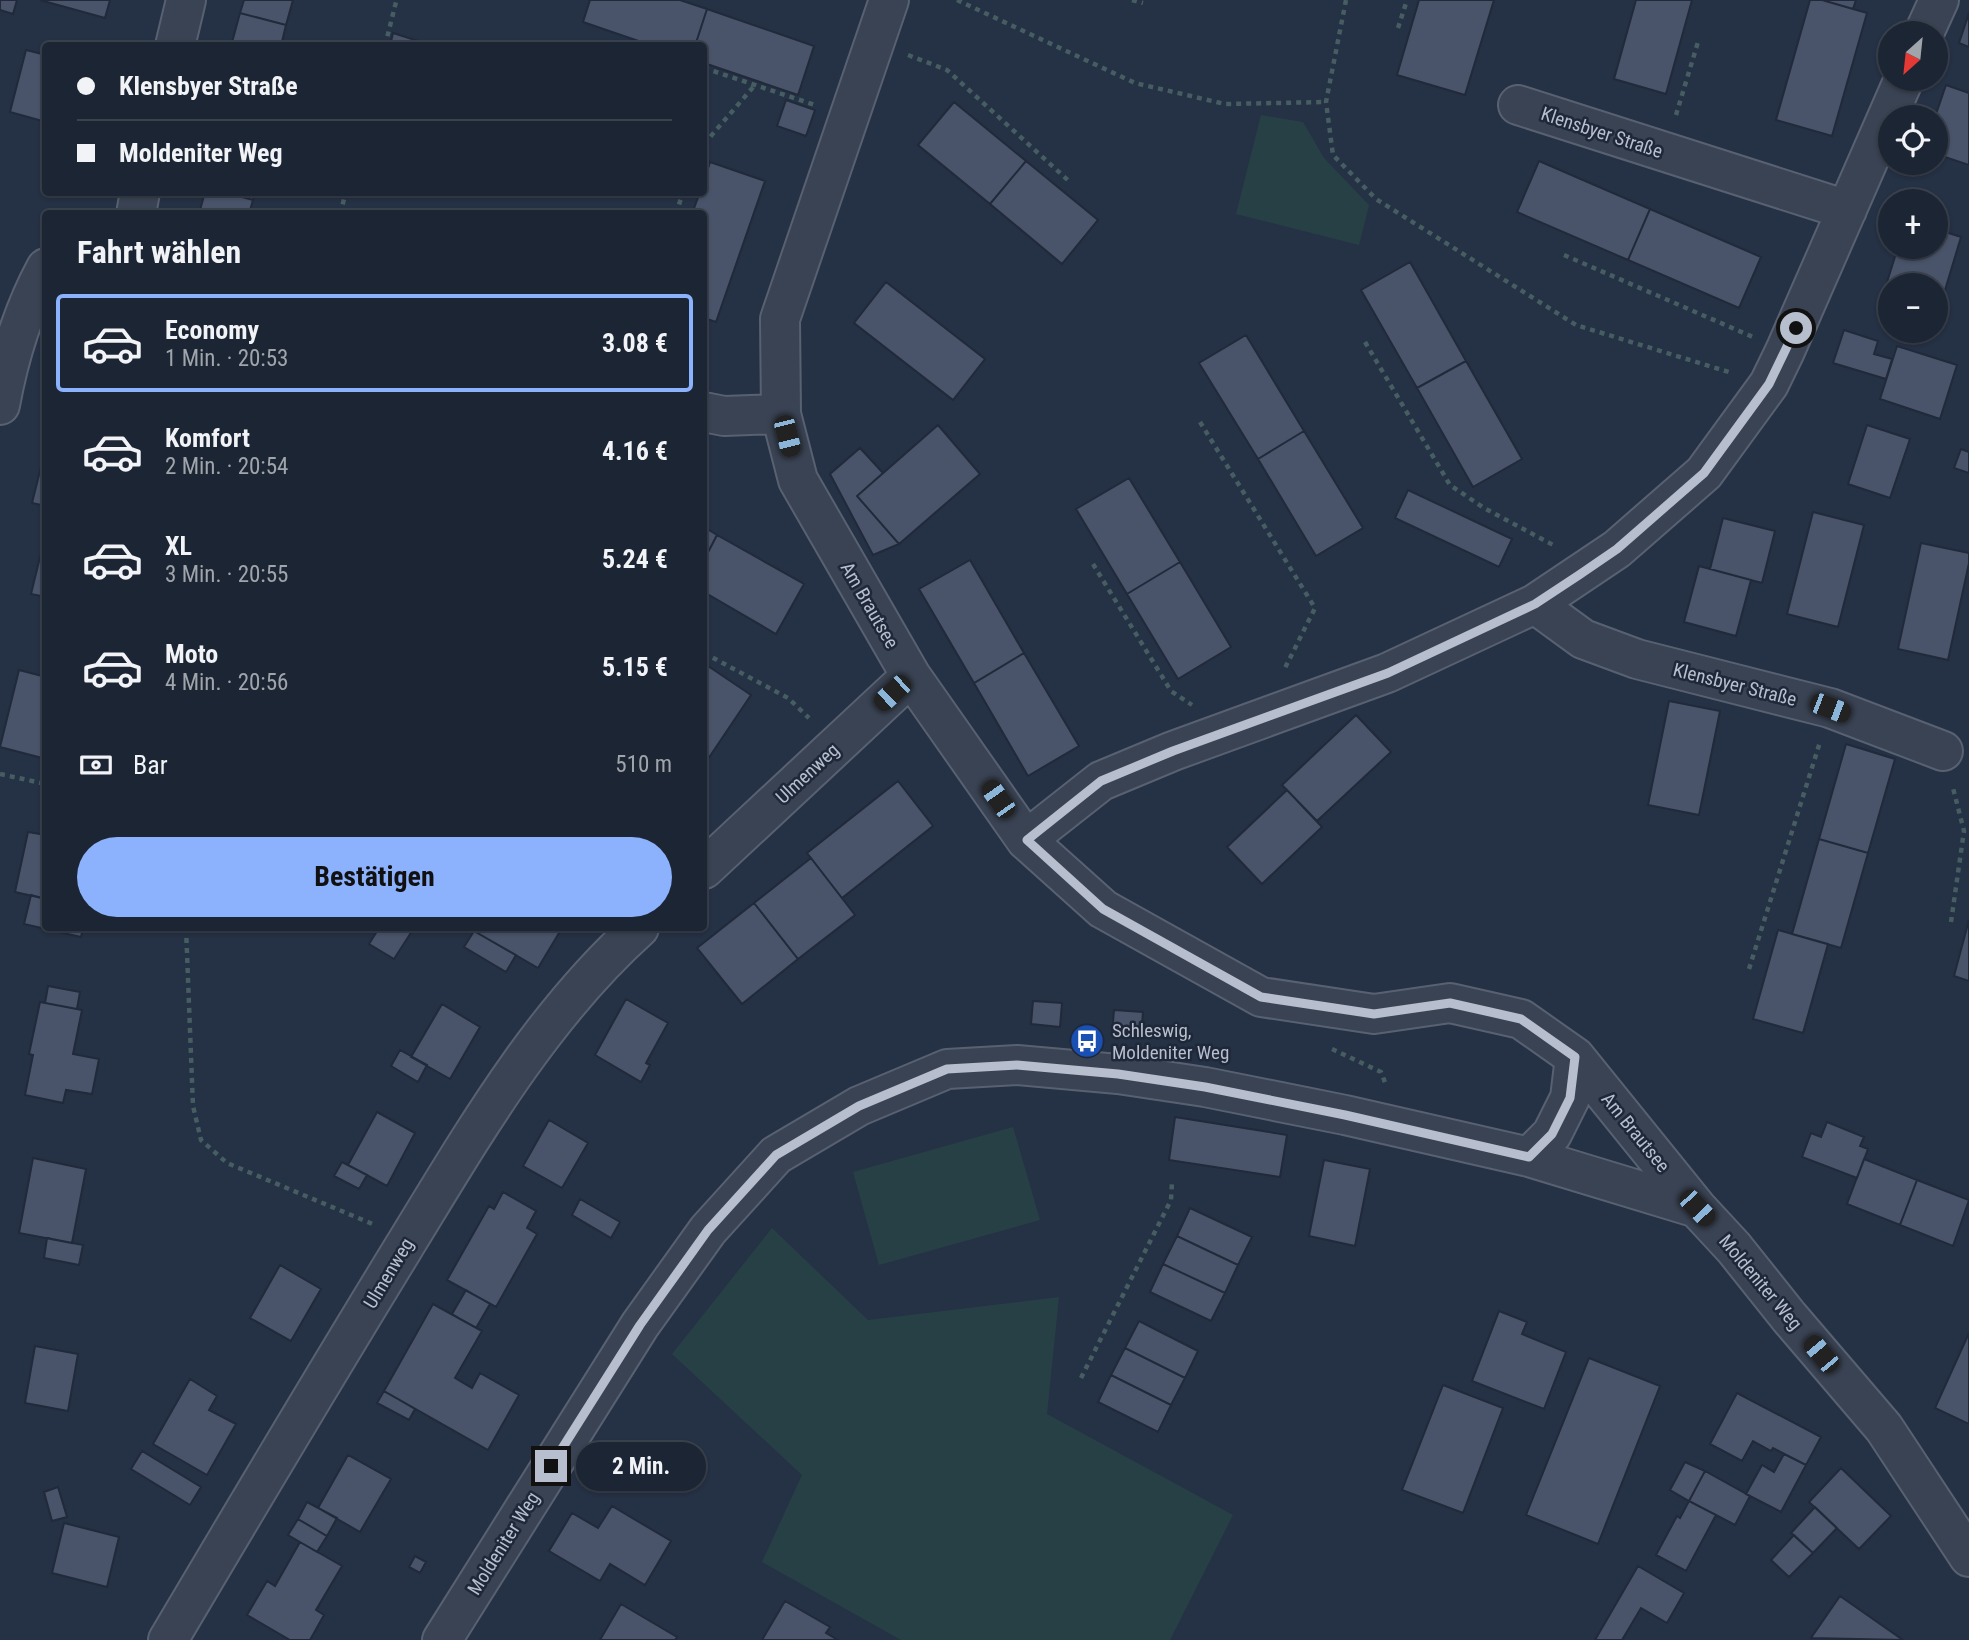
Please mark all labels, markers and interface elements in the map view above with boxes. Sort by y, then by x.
north arrow [1878,21,1948,91]
map controls [1878,21,1948,343]
text: Klensbyer Straße [119,71,298,101]
street label: Klensbyer Straße [1538,102,1666,163]
button: locate [1878,105,1948,175]
text: Moldeniter Weg [119,138,283,168]
button: + [1878,189,1948,259]
text: Fahrt wählen [77,233,241,271]
button: − [1878,273,1948,343]
icon: car [81,312,144,375]
route start [1780,312,1812,344]
text: Economy [165,315,259,345]
text: 3.08 € [602,328,668,358]
text: 1 Min. · 20:53 [165,345,288,372]
car [772,413,803,459]
icon: car [81,420,144,483]
text: Komfort [165,423,250,453]
text: 4.16 € [602,436,668,466]
text: 2 Min. · 20:54 [165,453,288,480]
icon: car [81,528,144,591]
text: XL [165,531,192,561]
text: 5.24 € [602,544,668,574]
street label: Am Brautsee [836,558,904,653]
text: 3 Min. · 20:55 [165,561,288,588]
icon: car [81,636,144,699]
text: Moto [165,639,218,669]
text: 5.15 € [602,652,668,682]
street label: Klensbyer Straße [1671,658,1799,711]
text: 4 Min. · 20:56 [165,669,288,696]
car [870,671,915,715]
car [1807,691,1854,725]
street label: Ulmenweg [771,738,844,808]
icon: cash [77,746,115,784]
text: Bar [133,750,168,780]
text: 510 m [615,751,672,778]
car [978,776,1019,822]
button: Bestätigen [77,837,672,917]
place label: Schleswig, Moldeniter Weg [1112,1019,1229,1064]
bus stop icon: Schleswig, Moldeniter Weg [1068,1022,1106,1060]
street label: Am Brautsee [1597,1088,1675,1177]
car [1675,1185,1720,1231]
street label: Moldeniter Weg [1714,1230,1807,1335]
street label: Ulmenweg [358,1234,418,1313]
car [1800,1331,1843,1377]
callout: 2 Min. [576,1442,705,1490]
route end [535,1450,567,1482]
text: 2 Min. [612,1453,670,1480]
street label: Moldeniter Weg [463,1487,544,1599]

